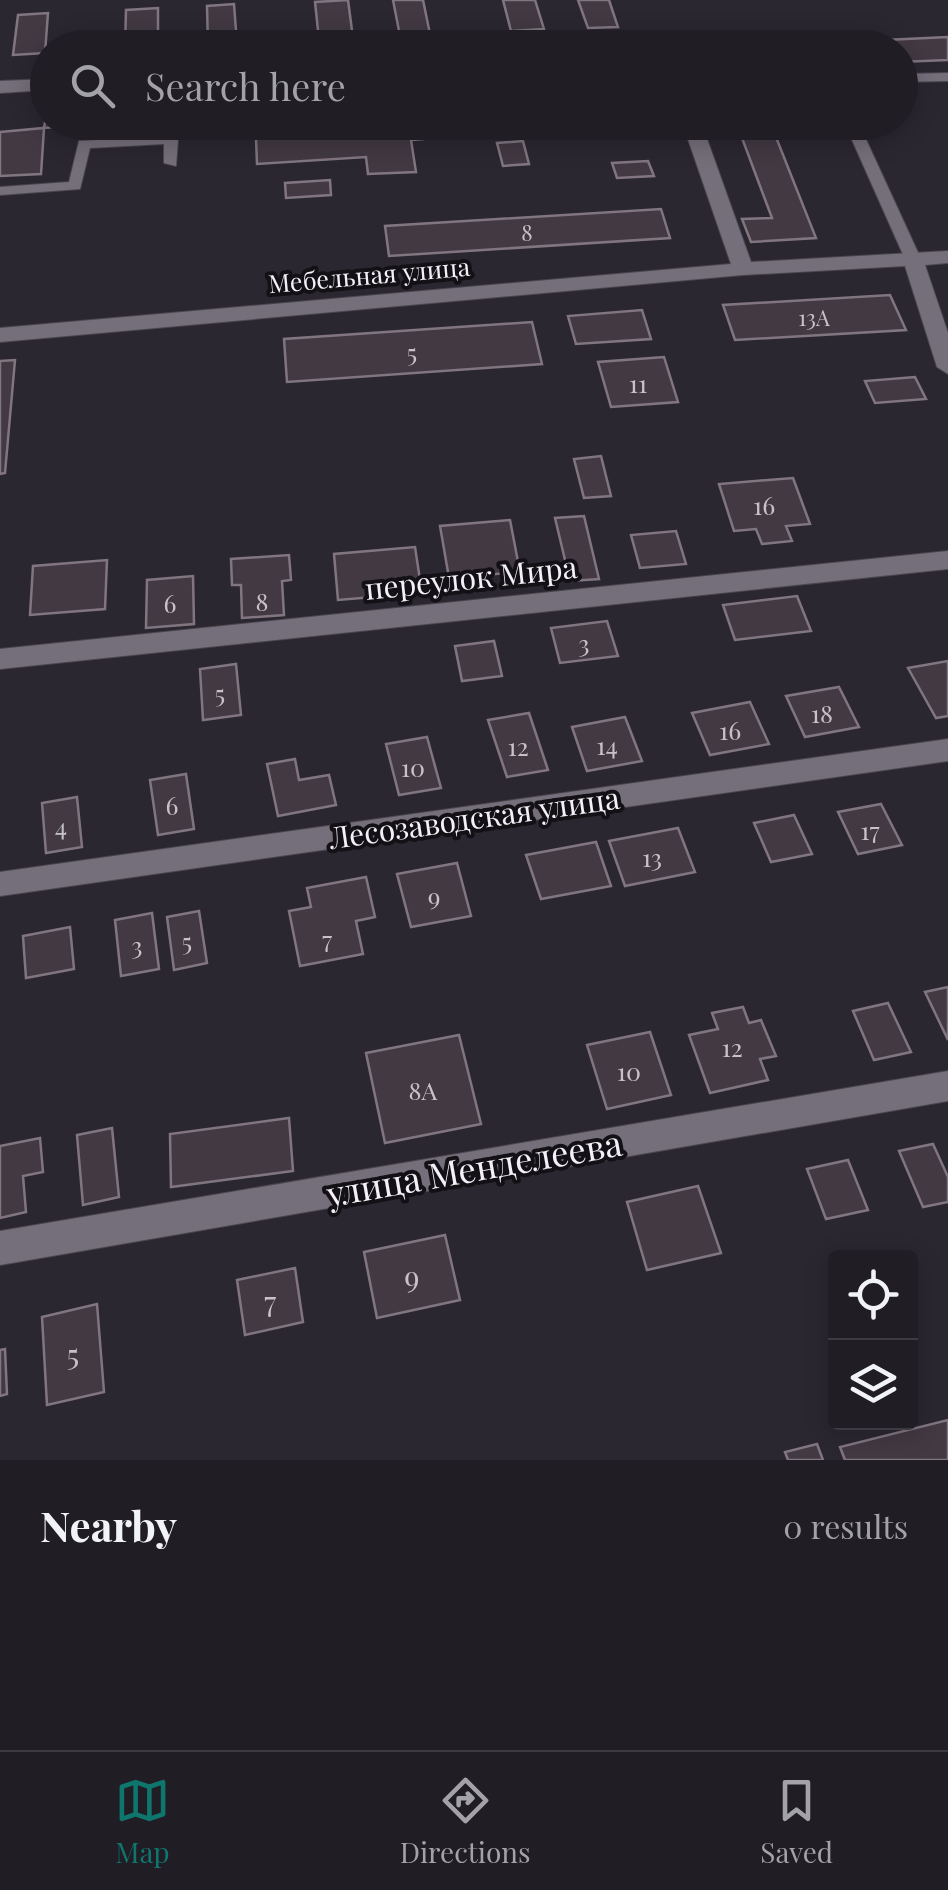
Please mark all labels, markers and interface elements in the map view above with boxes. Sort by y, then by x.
search box [30,30,918,140]
icon: search [65,58,120,113]
text: Search here [145,60,346,111]
house number: 8 [521,217,533,247]
street label: Мебельная улица [267,249,472,299]
house number: 13А [798,302,830,332]
house number: 5 [407,335,417,368]
house number: 11 [629,366,647,399]
house number: 16 [753,488,775,521]
street label: переулок Мира [363,546,579,608]
house number: 8 [255,584,269,617]
house number: 6 [164,586,176,619]
house number: 3 [578,626,590,659]
house number: 5 [215,676,225,709]
house number: 18 [811,696,833,729]
house number: 16 [719,713,741,746]
house number: 14 [596,728,618,761]
house number: 12 [507,729,529,762]
house number: 10 [401,750,425,783]
street label: Лесозаводская улица [325,777,622,857]
house number: 6 [166,788,178,821]
house number: 4 [55,809,67,842]
house number: 17 [860,813,880,846]
house number: 13 [642,840,662,873]
house number: 9 [428,879,440,912]
house number: 7 [322,922,332,955]
house number: 5 [182,924,192,957]
house number: 3 [131,928,143,961]
house number: 12 [721,1030,743,1063]
house number: 10 [617,1054,641,1087]
house number: 8А [409,1073,438,1106]
street label: улица Менделеева [322,1118,626,1216]
map controls [828,1250,918,1430]
button: locate [828,1250,918,1340]
house number: 9 [404,1256,420,1296]
house number: 7 [264,1281,276,1321]
house number: 5 [67,1334,79,1374]
button: layers [828,1340,918,1430]
text: Nearby [40,1497,177,1553]
text: 0 results [783,1504,908,1547]
tab: Map [115,1773,170,1870]
tab: Directions [400,1773,531,1870]
tab: Saved [760,1773,833,1870]

